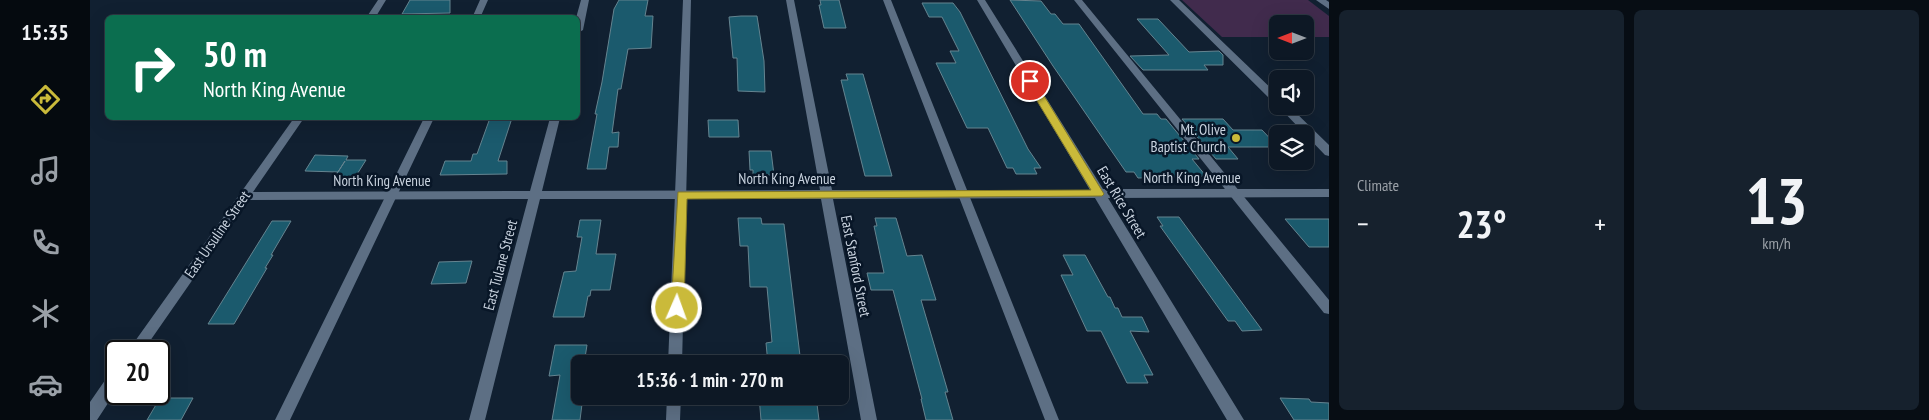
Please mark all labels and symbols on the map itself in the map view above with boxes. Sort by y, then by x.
north arrow [1269,15,1314,60]
pin [1009,60,1051,102]
place label: Mt. Olive Baptist Church [1151,120,1226,156]
marker: Mt. Olive Baptist Church [1230,132,1242,144]
street label: East Rice Street [1093,162,1151,242]
street label: North King Avenue [1143,168,1241,187]
street label: North King Avenue [738,169,836,188]
street label: North King Avenue [333,171,431,190]
street label: East Ursuline Street [180,187,254,281]
street label: East Stanford Street [837,214,875,318]
street label: East Tulane Street [479,218,521,312]
position arrow [650,281,702,333]
speed limit sign: 20 [105,340,170,405]

